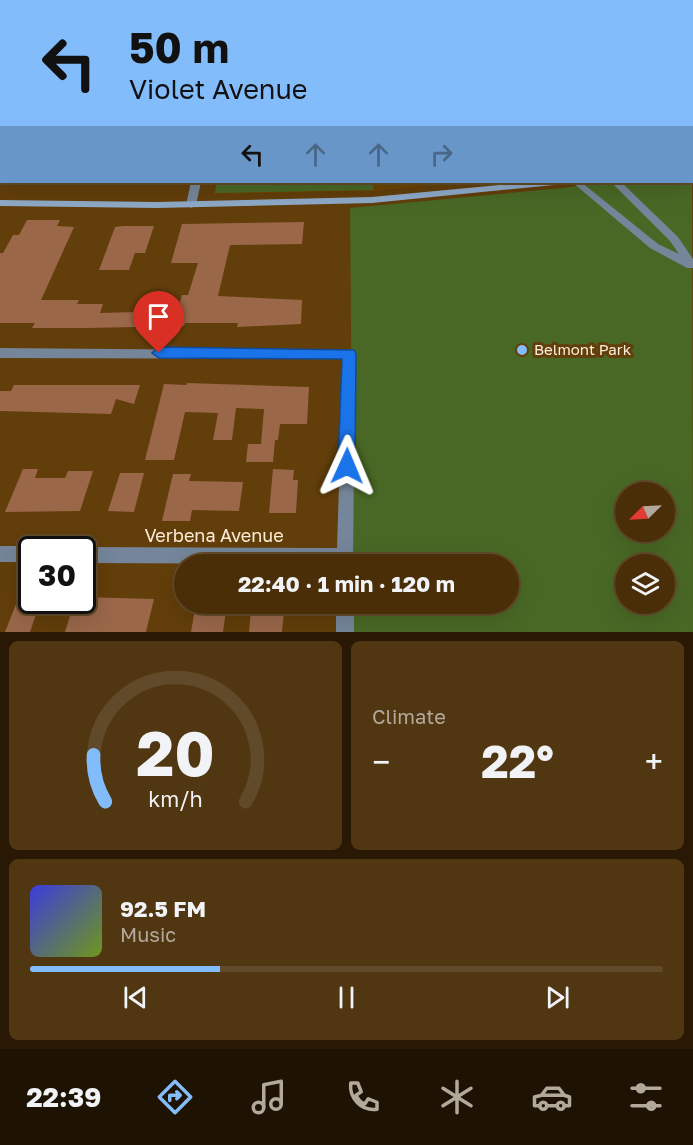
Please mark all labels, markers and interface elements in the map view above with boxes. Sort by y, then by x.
text: 50 m [129,22,229,72]
icon: left [30,24,108,102]
text: Violet Avenue [129,73,307,105]
icon: left [236,138,269,171]
icon: ahead [299,138,332,171]
icon: ahead [362,138,395,171]
icon: right [425,138,458,171]
pin [133,291,184,353]
icon: arrive [142,300,175,333]
place label: Belmont Park [534,340,632,358]
marker: Belmont Park [515,343,529,357]
position arrow [315,434,379,498]
north arrow [615,482,675,542]
map controls [615,482,675,614]
street label: Verbena Avenue [144,524,284,546]
speed limit sign: 30 [18,536,96,614]
button: layers [615,554,675,614]
text: 22:40 · 1 min · 120 m [238,570,455,597]
text: Climate [372,704,446,728]
text: 20 [136,715,215,790]
text: 22° [481,734,554,788]
text: − [372,742,390,781]
text: + [645,742,663,781]
text: km/h [148,787,203,813]
text: 92.5 FM [120,895,206,922]
text: Music [120,922,176,946]
icon: previous [119,981,152,1014]
icon: pause [330,981,363,1014]
icon: next [541,981,574,1014]
icon: directions [154,1076,196,1118]
icon: music [248,1076,290,1118]
icon: phone [342,1076,384,1118]
icon: climate [436,1076,478,1118]
icon: car [531,1076,573,1118]
icon: filters [625,1076,667,1118]
text: 22:39 [26,1081,101,1113]

